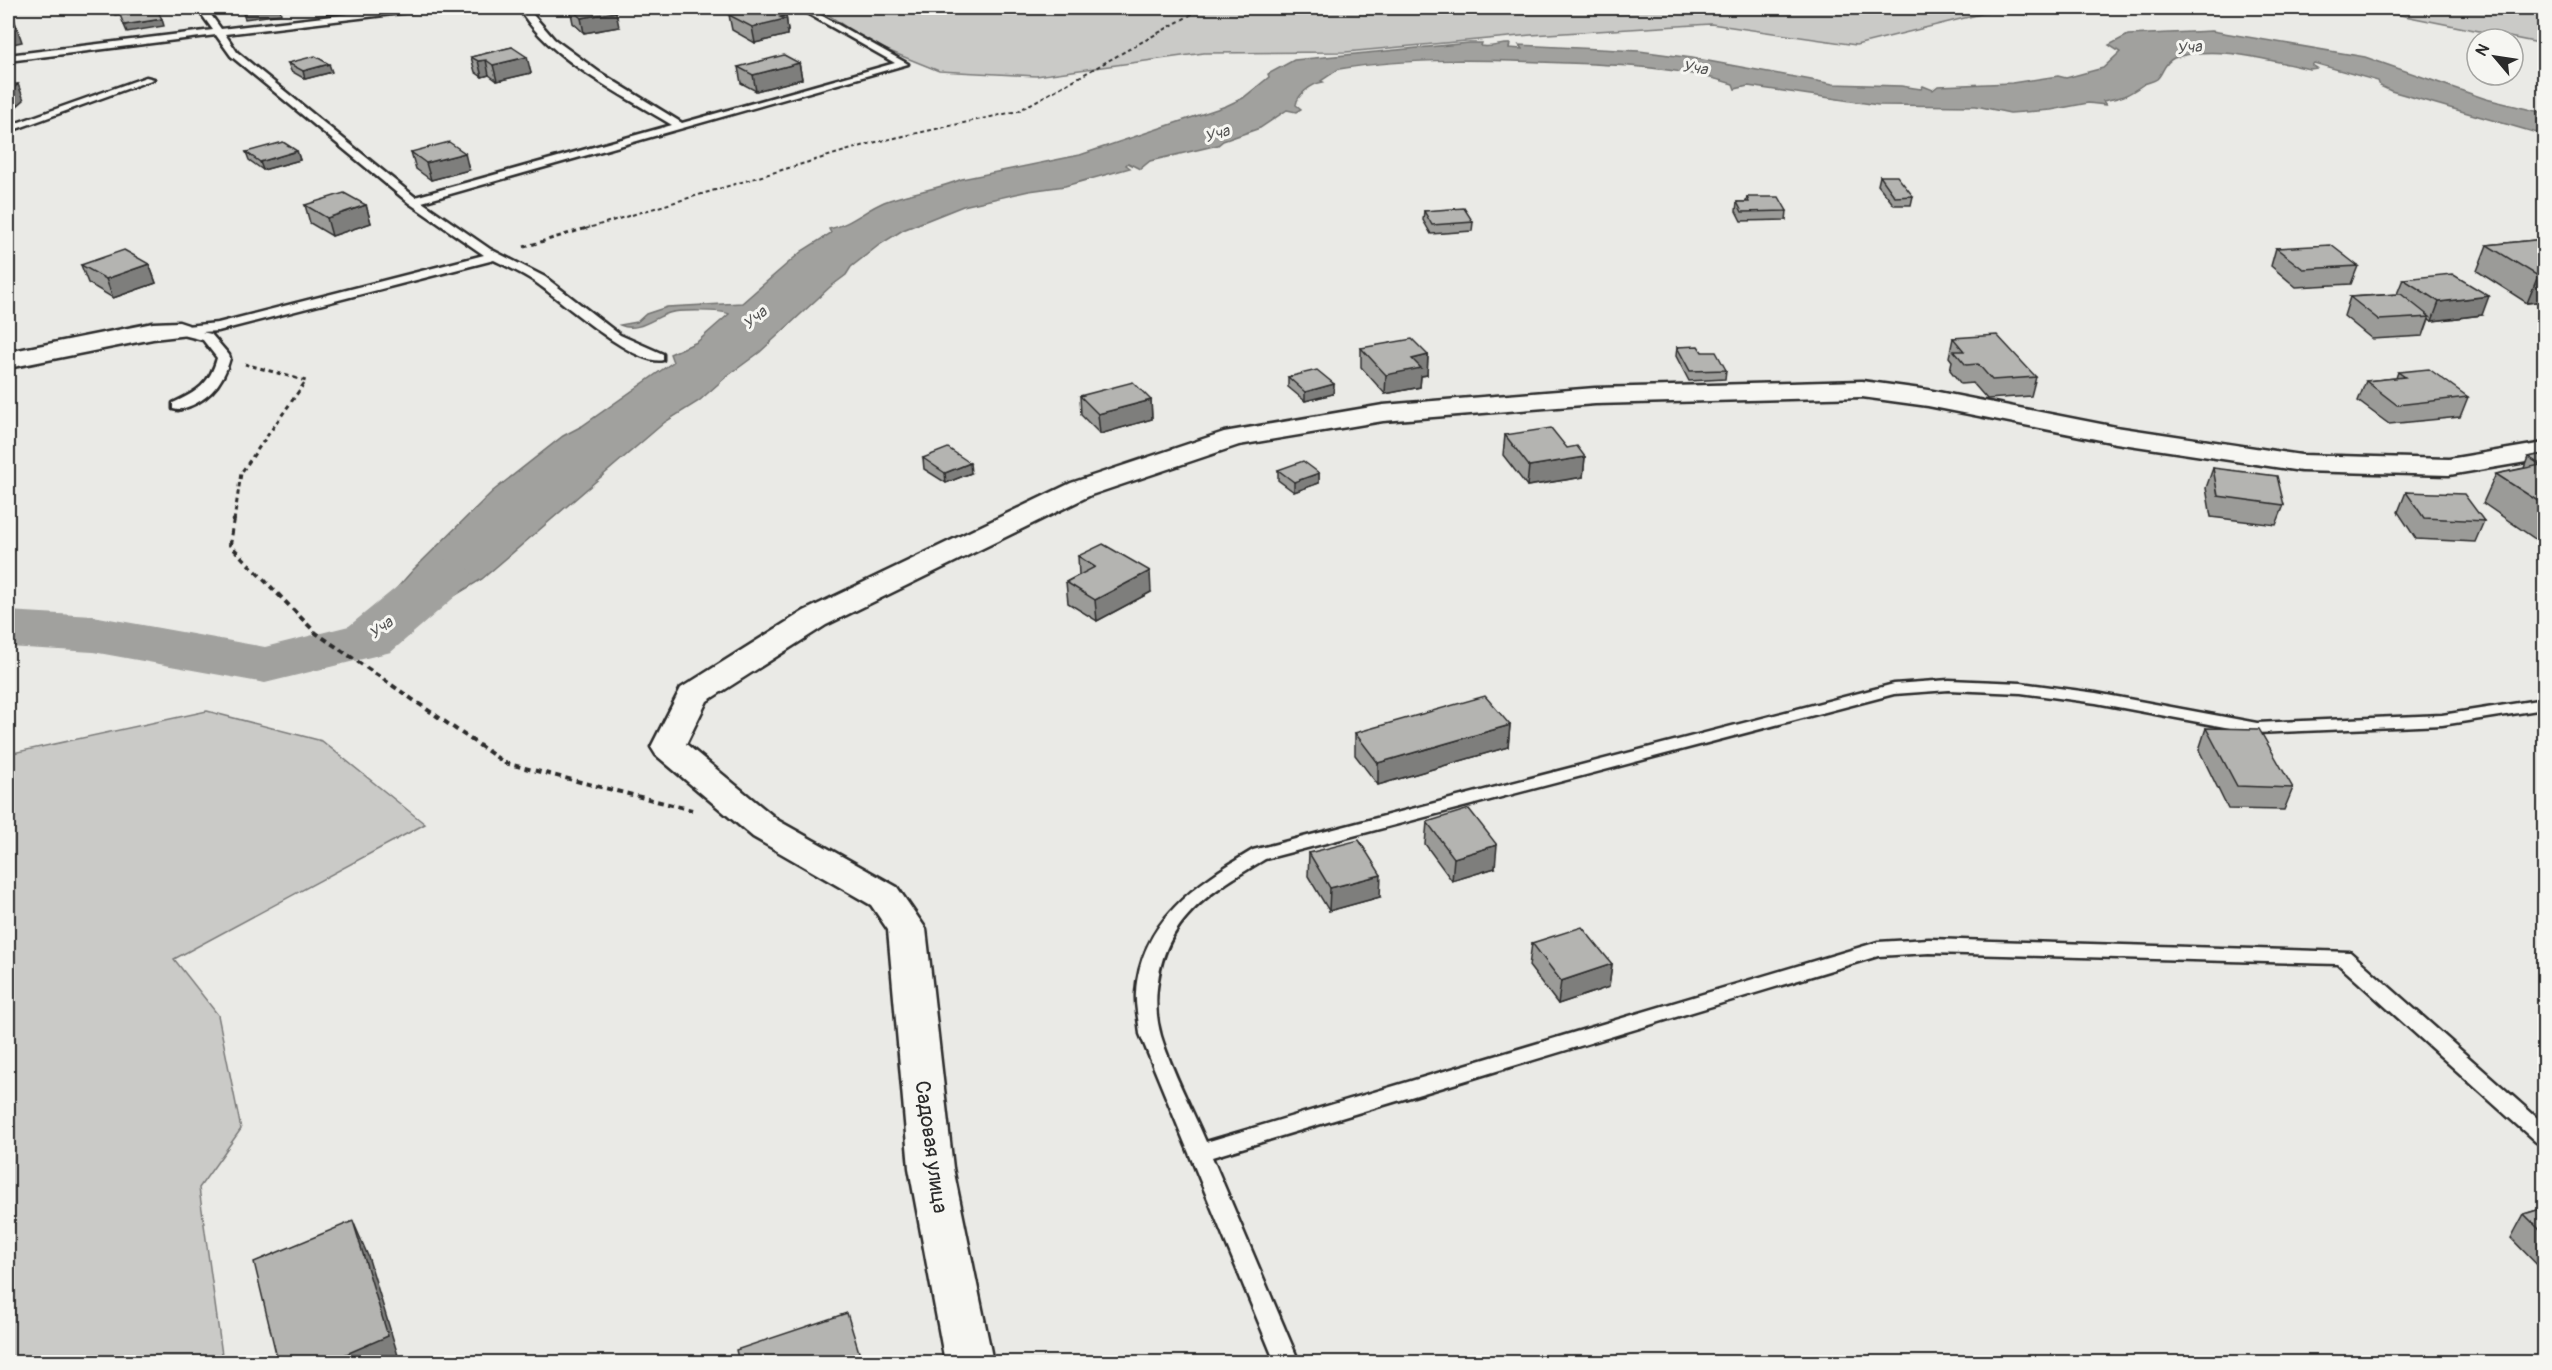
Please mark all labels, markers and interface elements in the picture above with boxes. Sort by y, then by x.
north arrow [2465,27,2525,87]
water label: Уча [2175,36,2204,59]
text: N [2471,40,2494,60]
water label: Уча [1681,56,1710,80]
water label: Уча [1202,120,1233,147]
water label: Уча [739,301,772,334]
water label: Уча [365,612,398,644]
street label: Садовая улица [908,1079,954,1215]

